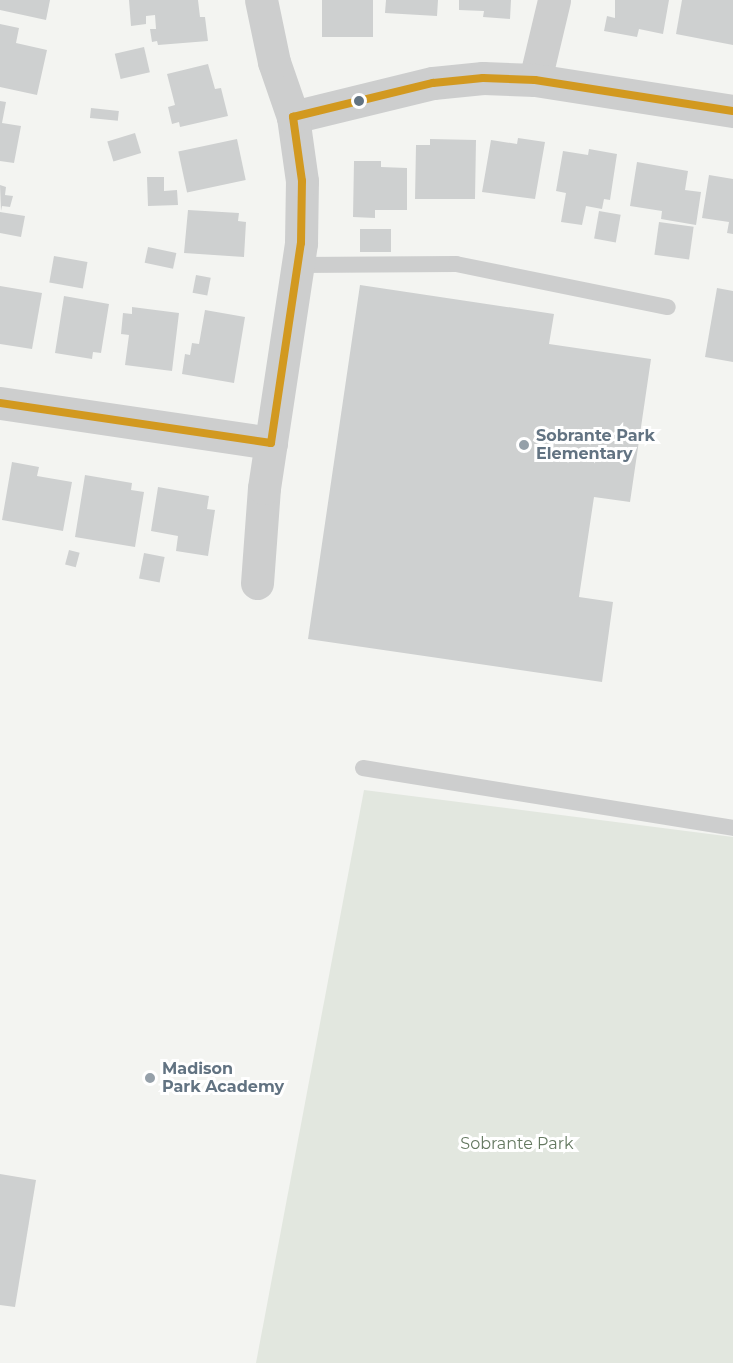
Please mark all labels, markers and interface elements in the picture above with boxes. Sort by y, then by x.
unlabelled marker [353,95,365,107]
place label: Sobrante Park Elementary [536,426,655,464]
marker: Sobrante Park Elementary [517,438,531,452]
place label: Madison Park Academy [162,1059,284,1097]
marker: Madison Park Academy [143,1071,157,1085]
park label: Sobrante Park [460,1134,574,1154]

